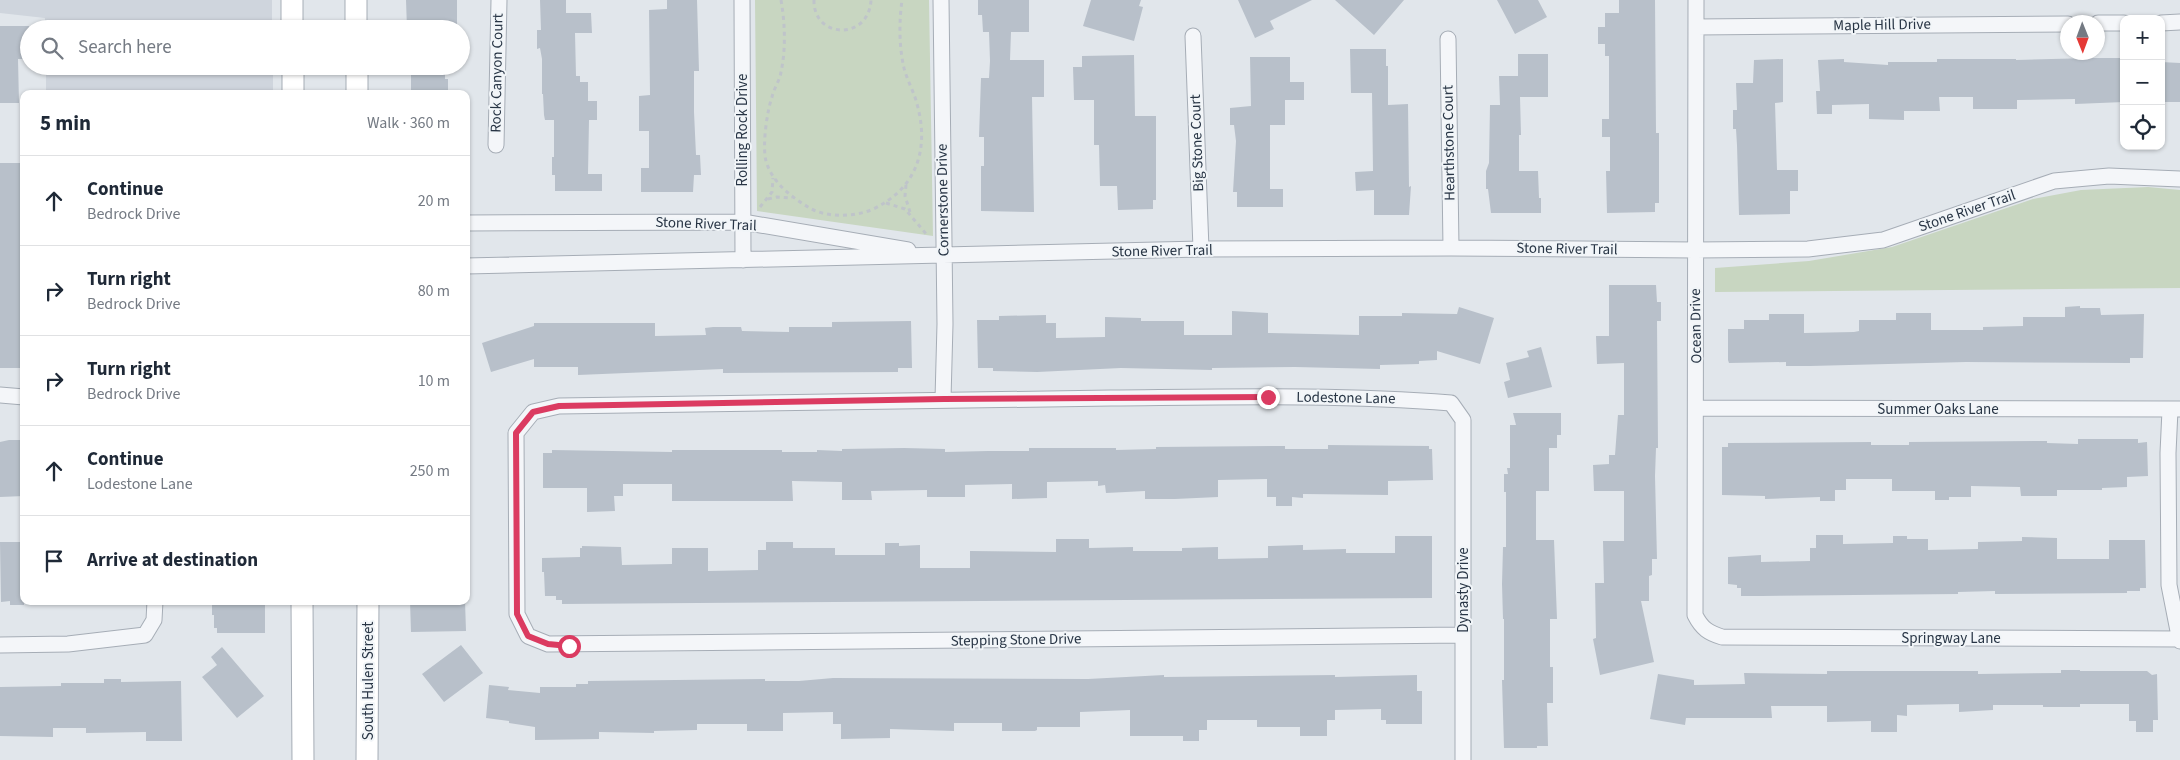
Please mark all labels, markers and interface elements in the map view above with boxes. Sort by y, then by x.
street label: Rock Canyon Court [485,13,509,133]
street label: Maple Hill Drive [1833,14,1931,36]
north arrow [2060,15,2105,60]
map controls [2120,15,2165,150]
button: + [2120,15,2165,60]
search box [20,20,470,75]
icon: search [38,34,66,62]
text: Search here [78,34,172,61]
button: − [2120,60,2165,105]
street label: Rolling Rock Drive [732,74,753,186]
street label: Hearthstone Court [1437,85,1461,201]
street label: Big Stone Court [1185,94,1209,192]
button: locate [2120,105,2165,150]
text: 5 min [40,108,91,138]
text: Walk · 360 m [367,112,450,134]
street label: Cornerstone Drive [932,143,954,257]
text: Continue [87,176,164,203]
street label: Stone River Trail [1916,185,2019,237]
icon: ahead [40,187,68,215]
text: 20 m [418,190,450,212]
text: Bedrock Drive [87,203,180,225]
street label: Stone River Trail [655,212,757,236]
street label: Stone River Trail [1516,238,1618,260]
street label: Stone River Trail [1111,240,1213,262]
text: Turn right [87,266,171,293]
icon: right [40,277,68,305]
text: 80 m [418,280,450,302]
street label: Ocean Drive [1685,288,1707,364]
text: Bedrock Drive [87,293,180,315]
text: Turn right [87,356,171,383]
icon: right [40,367,68,395]
text: 10 m [418,370,450,392]
text: Bedrock Drive [87,383,180,405]
route end [1257,386,1280,409]
street label: Lodestone Lane [1296,387,1396,409]
street label: Summer Oaks Lane [1877,399,1999,420]
text: Continue [87,446,164,473]
icon: ahead [40,457,68,485]
text: 250 m [410,460,450,482]
text: Lodestone Lane [87,473,193,495]
icon: arrive [40,547,68,575]
text: Arrive at destination [87,547,258,574]
street label: Dynasty Drive [1453,547,1474,633]
street label: South Hulen Street [358,622,379,740]
street label: Stepping Stone Drive [950,628,1082,652]
street label: Springway Lane [1901,628,2001,649]
route start [558,635,581,658]

